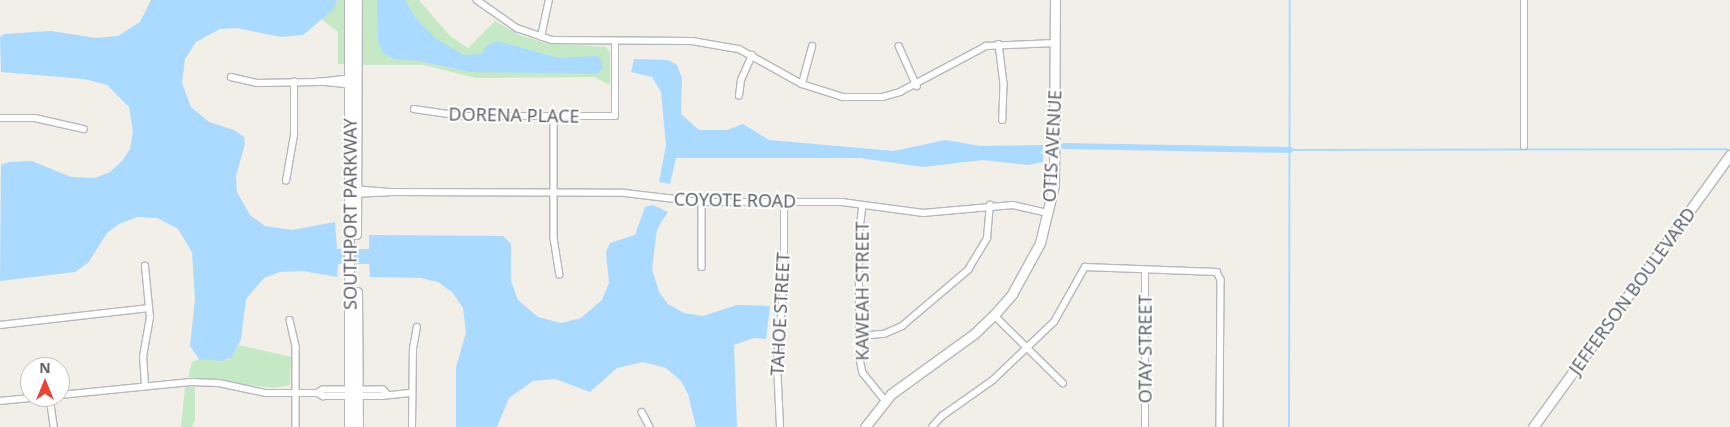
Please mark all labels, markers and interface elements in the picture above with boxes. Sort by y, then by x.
street label: OTIS AVENUE [1038,89,1066,203]
street label: DORENA PLACE [448,103,580,127]
street label: SOUTHPORT PARKWAY [339,118,361,310]
street label: COYOTE ROAD [674,188,796,212]
street label: JEFFERSON BOULEVARD [1564,203,1700,379]
street label: KAWEAH STREET [851,221,873,361]
street label: TAHOE STREET [766,252,794,376]
street label: OTAY STREET [1134,295,1156,403]
north arrow [20,357,70,407]
text: N [39,358,51,377]

